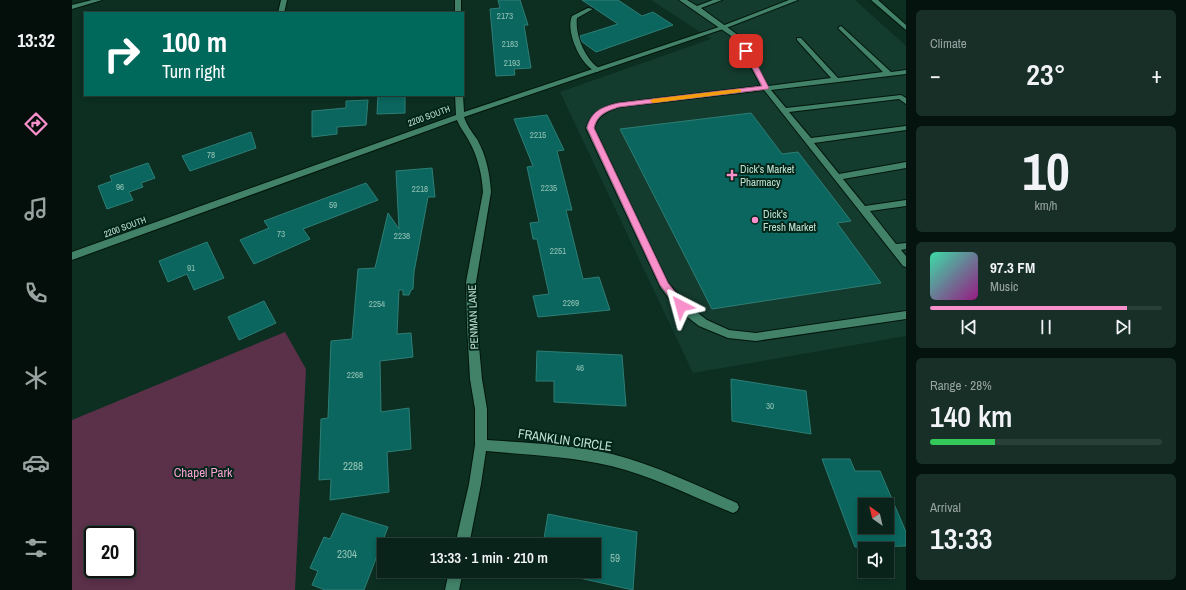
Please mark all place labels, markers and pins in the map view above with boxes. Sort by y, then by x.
pin [729,34,763,68]
place label: Dick's Market Pharmacy [740,162,795,189]
marker: Dick's Market Pharmacy [727,170,737,180]
place label: Dick's Fresh Market [763,207,817,234]
marker: Dick's Fresh Market [750,215,760,225]

